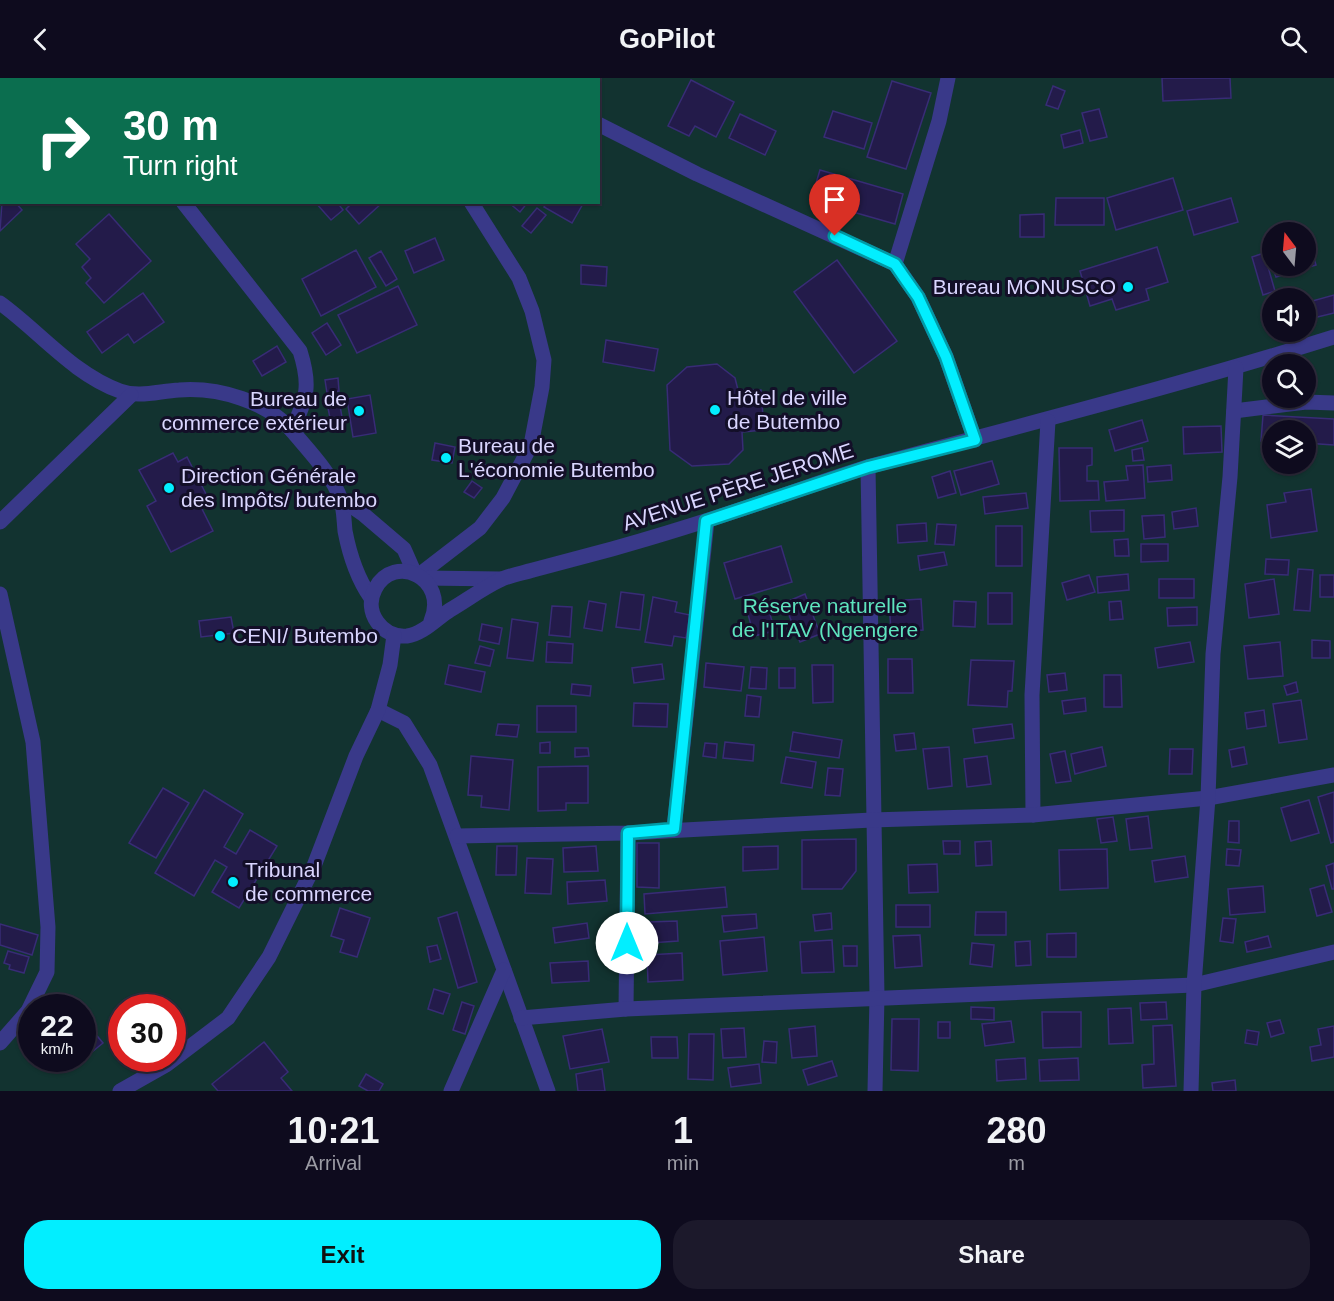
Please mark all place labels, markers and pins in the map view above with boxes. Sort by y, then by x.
pin [809,174,860,236]
place label: Bureau MONUSCO [933,275,1116,298]
marker: Bureau MONUSCO [1121,280,1135,294]
place label: Hôtel de ville de Butembo [727,386,847,433]
place label: Bureau de commerce extérieur [161,387,347,434]
marker: Hôtel de ville de Butembo [708,403,722,417]
marker: Bureau de commerce extérieur [352,404,366,418]
place label: Bureau de L'économie Butembo [458,434,655,481]
marker: Bureau de L'économie Butembo [439,451,453,465]
place label: Direction Générale des Impôts/ butembo [181,464,377,511]
marker: Direction Générale des Impôts/ butembo [162,481,176,495]
place label: CENI/ Butembo [232,624,378,647]
marker: CENI/ Butembo [213,629,227,643]
place label: Tribunal de commerce [245,858,372,905]
marker: Tribunal de commerce [226,875,240,889]

